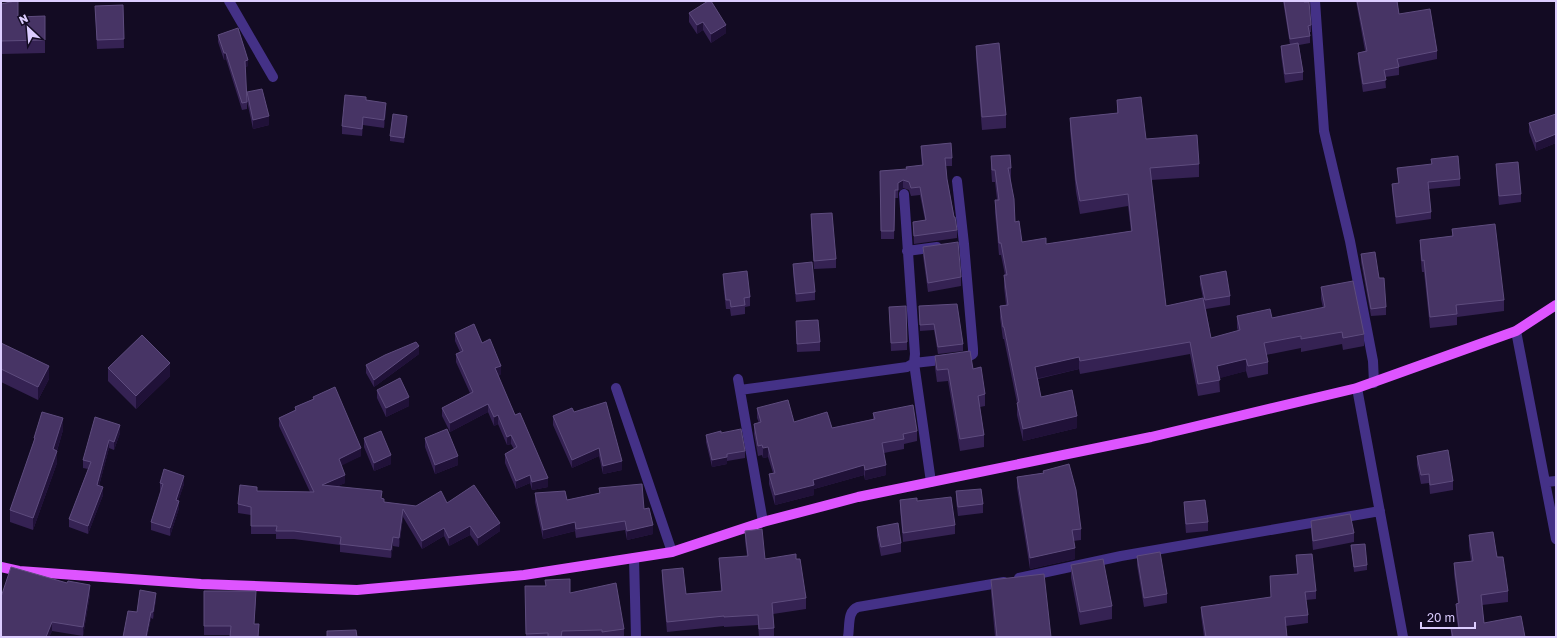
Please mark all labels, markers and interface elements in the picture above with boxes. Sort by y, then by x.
north arrow [8,8,48,48]
text: N [17,11,30,26]
scale bar [1421,604,1475,630]
text: 20 m [1427,610,1455,625]

